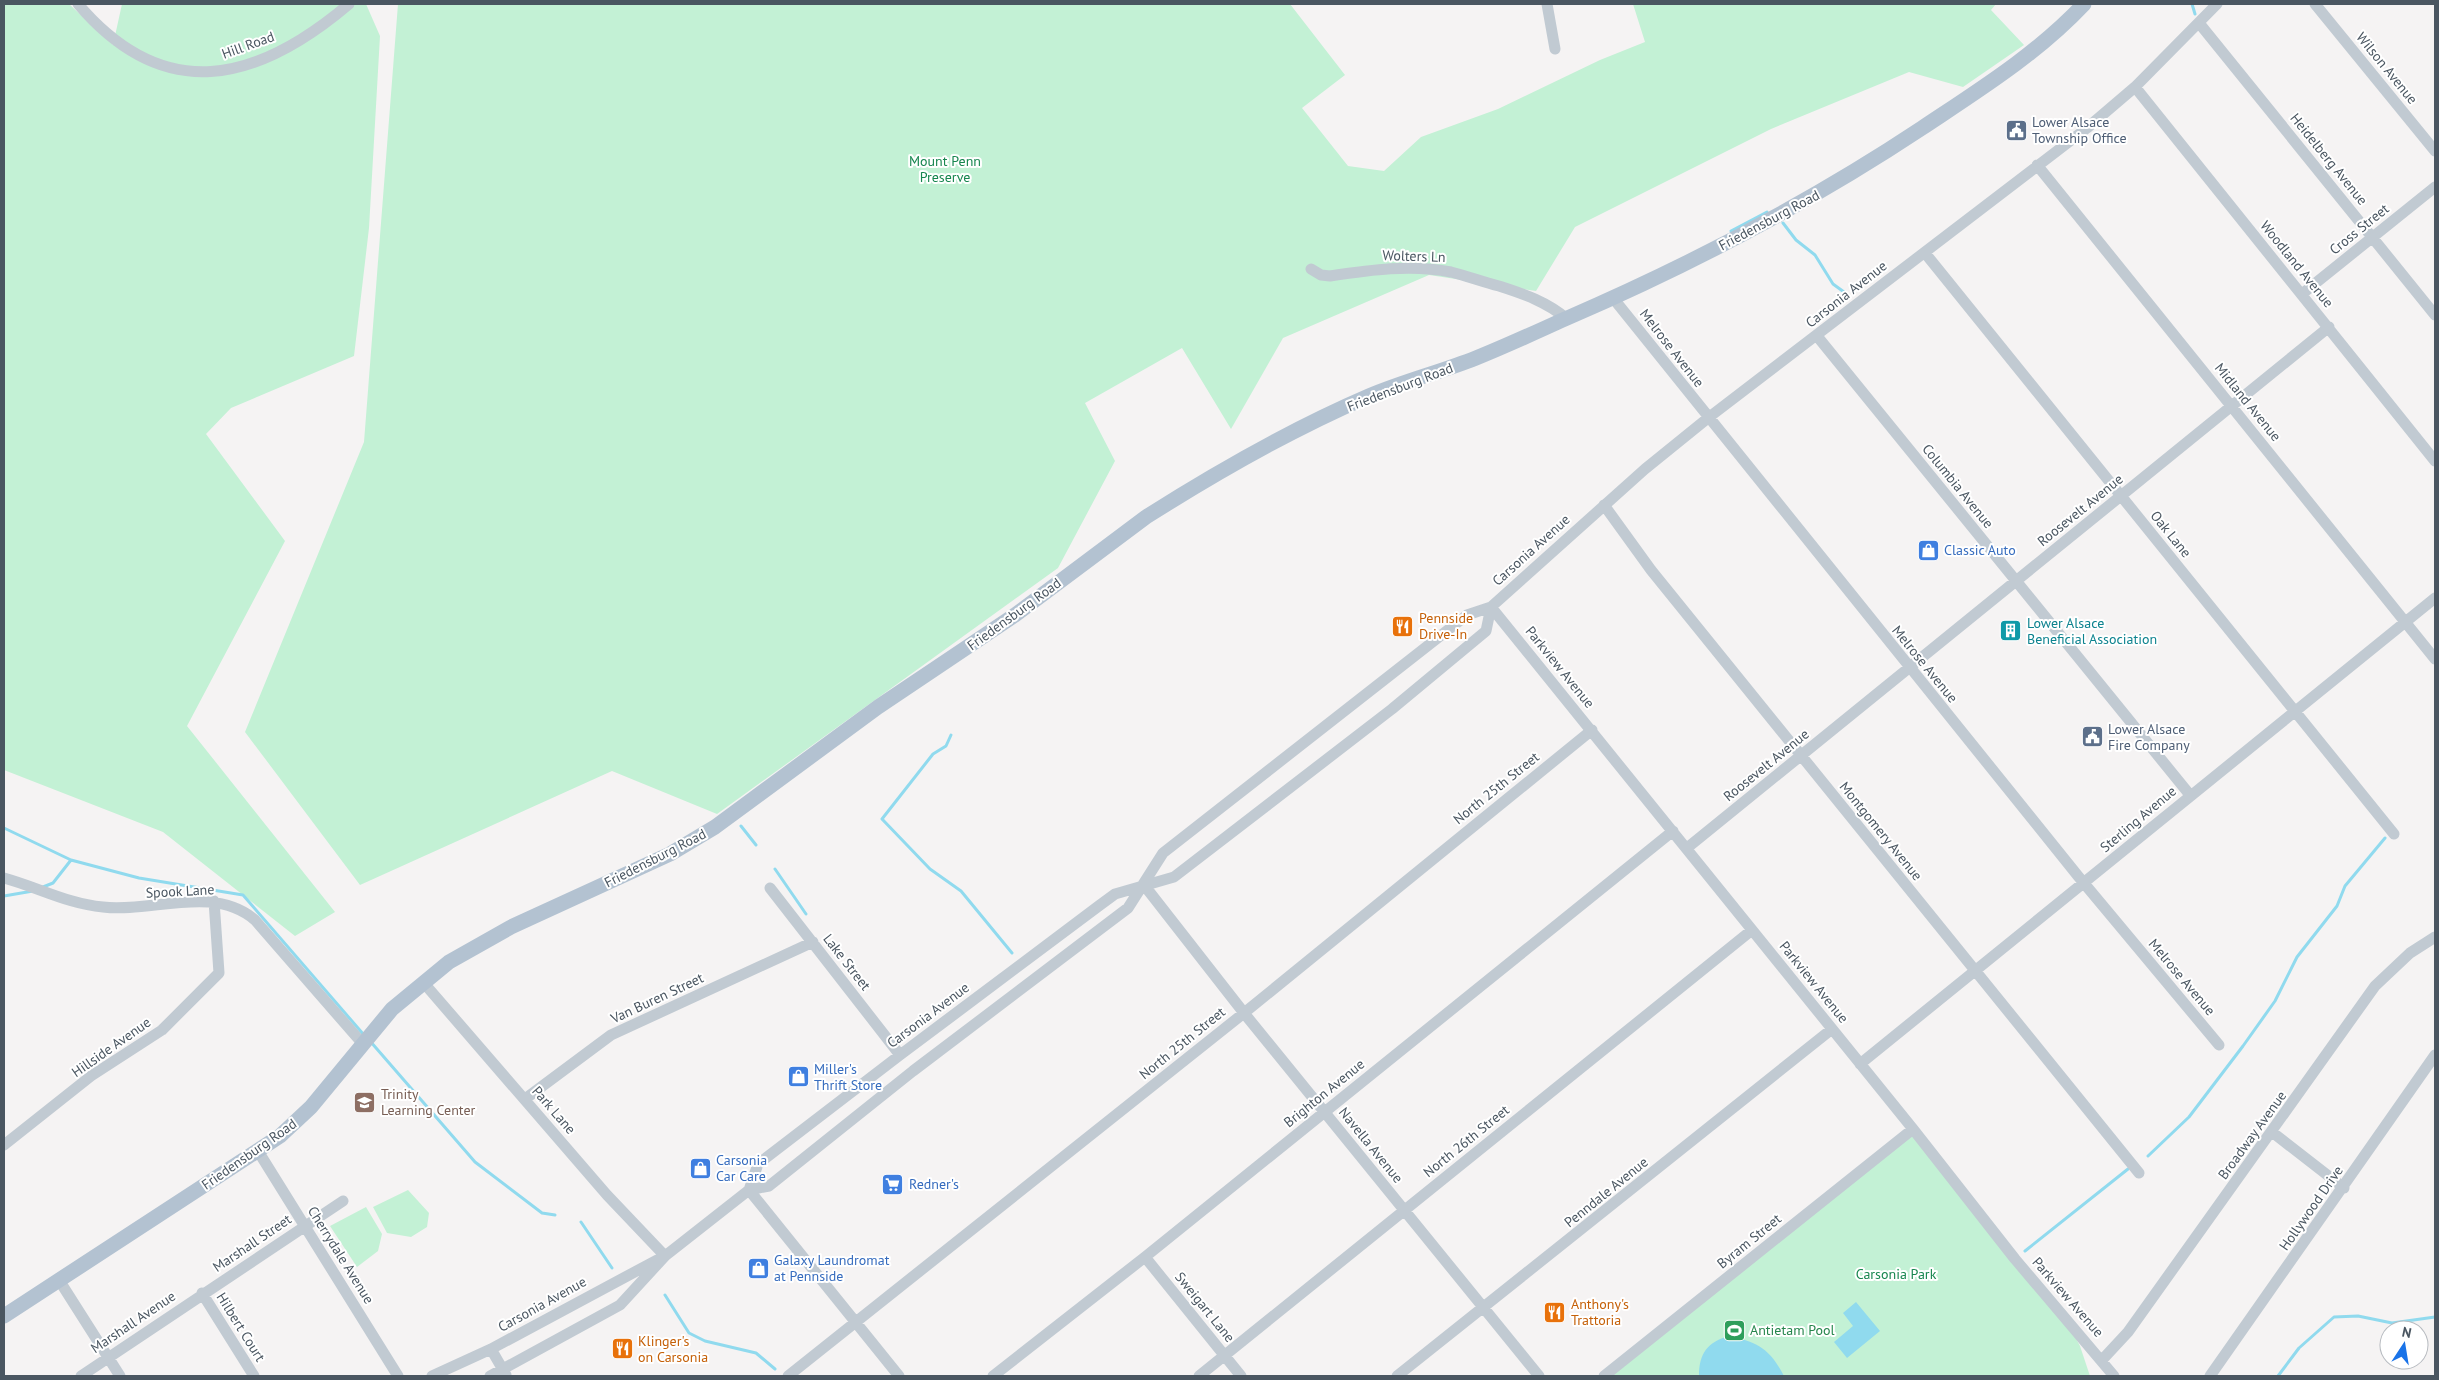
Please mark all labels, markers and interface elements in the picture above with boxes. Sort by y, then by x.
street label: Hill Road [219,27,277,63]
street label: Wilson Avenue [2352,28,2422,108]
street label: Heidelberg Avenue [2286,109,2372,209]
place label: Lower Alsace Township Office [2032,113,2127,147]
public building icon: Lower Alsace Township Office [2004,118,2028,142]
park label: Mount Penn Preserve [909,152,981,186]
street label: Friedensburg Road [1715,186,1823,254]
street label: Cross Street [2326,199,2393,258]
street label: Woodland Avenue [2256,217,2338,311]
street label: Wolters Ln [1382,246,1446,266]
street label: Carsonia Avenue [1802,257,1890,331]
street label: Melrose Avenue [1636,305,1708,391]
street label: Friedensburg Road [1345,359,1455,415]
street label: Midland Avenue [2211,359,2285,445]
street label: Columbia Avenue [1919,440,1997,532]
street label: Roosevelt Avenue [2034,470,2126,550]
street label: Oak Lane [2147,507,2195,561]
street label: Carsonia Avenue [1488,510,1574,590]
shop icon: Classic Auto [1916,538,1940,562]
place label: Classic Auto [1944,541,2016,559]
street label: Friedensburg Road [963,574,1065,654]
place label: Pennside Drive-In [1419,609,1473,643]
restaurant icon: Pennside Drive-In [1391,614,1415,638]
place label: Lower Alsace Beneficial Association [2027,614,2157,648]
building icon: Lower Alsace Beneficial Association [1999,619,2023,643]
street label: Parkview Avenue [1522,622,1598,712]
street label: Melrose Avenue [1888,622,1962,706]
place label: Lower Alsace Fire Company [2108,720,2190,754]
street label: Roosevelt Avenue [1720,725,1812,805]
public building icon: Lower Alsace Fire Company [2080,725,2104,749]
street label: North 25th Street [1449,748,1543,828]
street label: Montgomery Avenue [1836,778,1926,884]
street label: Sterling Avenue [2096,782,2180,856]
street label: Friedensburg Road [601,825,709,891]
street label: Spook Lane [145,880,215,902]
street label: Lake Street [819,930,875,994]
street label: Melrose Avenue [2145,935,2219,1019]
street label: Parkview Avenue [1776,937,1852,1027]
street label: Van Buren Street [607,969,706,1028]
street label: Carsonia Avenue [883,978,973,1052]
street label: North 25th Street [1135,1003,1229,1083]
street label: Hillside Avenue [68,1013,154,1081]
street label: Brighton Avenue [1280,1055,1368,1131]
place label: Miller's Thrift Store [814,1060,882,1094]
shop icon: Miller's Thrift Store [786,1065,810,1089]
street label: Park Lane [528,1082,580,1138]
place label: Trinity Learning Center [381,1085,476,1119]
street label: Broadway Avenue [2214,1087,2290,1183]
school or university icon: Trinity Learning Center [353,1090,377,1114]
street label: North 26th Street [1419,1101,1513,1181]
street label: Navella Avenue [1335,1104,1407,1186]
street label: Friedensburg Road [198,1115,300,1193]
place label: Carsonia Car Care [716,1151,767,1185]
street label: Penndale Avenue [1561,1153,1651,1231]
shop icon: Carsonia Car Care [688,1156,712,1180]
street label: Hollywood Drive [2275,1162,2347,1254]
supermarket icon: Redner's [881,1172,905,1196]
place label: Redner's [909,1175,959,1193]
street label: Cherrydale Avenue [304,1203,378,1307]
street label: Marshall Street [209,1210,295,1276]
street label: Byram Street [1713,1210,1785,1272]
place label: Galaxy Laundromat at Pennside [774,1251,890,1285]
street label: Parkview Avenue [2028,1253,2108,1341]
shop icon: Galaxy Laundromat at Pennside [746,1256,770,1280]
park label: Carsonia Park [1856,1265,1937,1283]
street label: Sweigart Lane [1171,1268,1239,1346]
street label: Carsonia Avenue [495,1272,589,1336]
street label: Marshall Avenue [87,1287,179,1357]
street label: Hilbert Court [213,1289,269,1365]
place label: Anthony's Trattoria [1571,1295,1629,1329]
restaurant icon: Anthony's Trattoria [1543,1300,1567,1324]
sports icon: Antietam Pool [1722,1318,1746,1342]
north arrow [2379,1320,2429,1370]
place label: Antietam Pool [1750,1321,1835,1339]
text: N [2400,1323,2413,1342]
place label: Klinger's on Carsonia [638,1332,708,1366]
restaurant icon: Klinger's on Carsonia [610,1337,634,1361]

